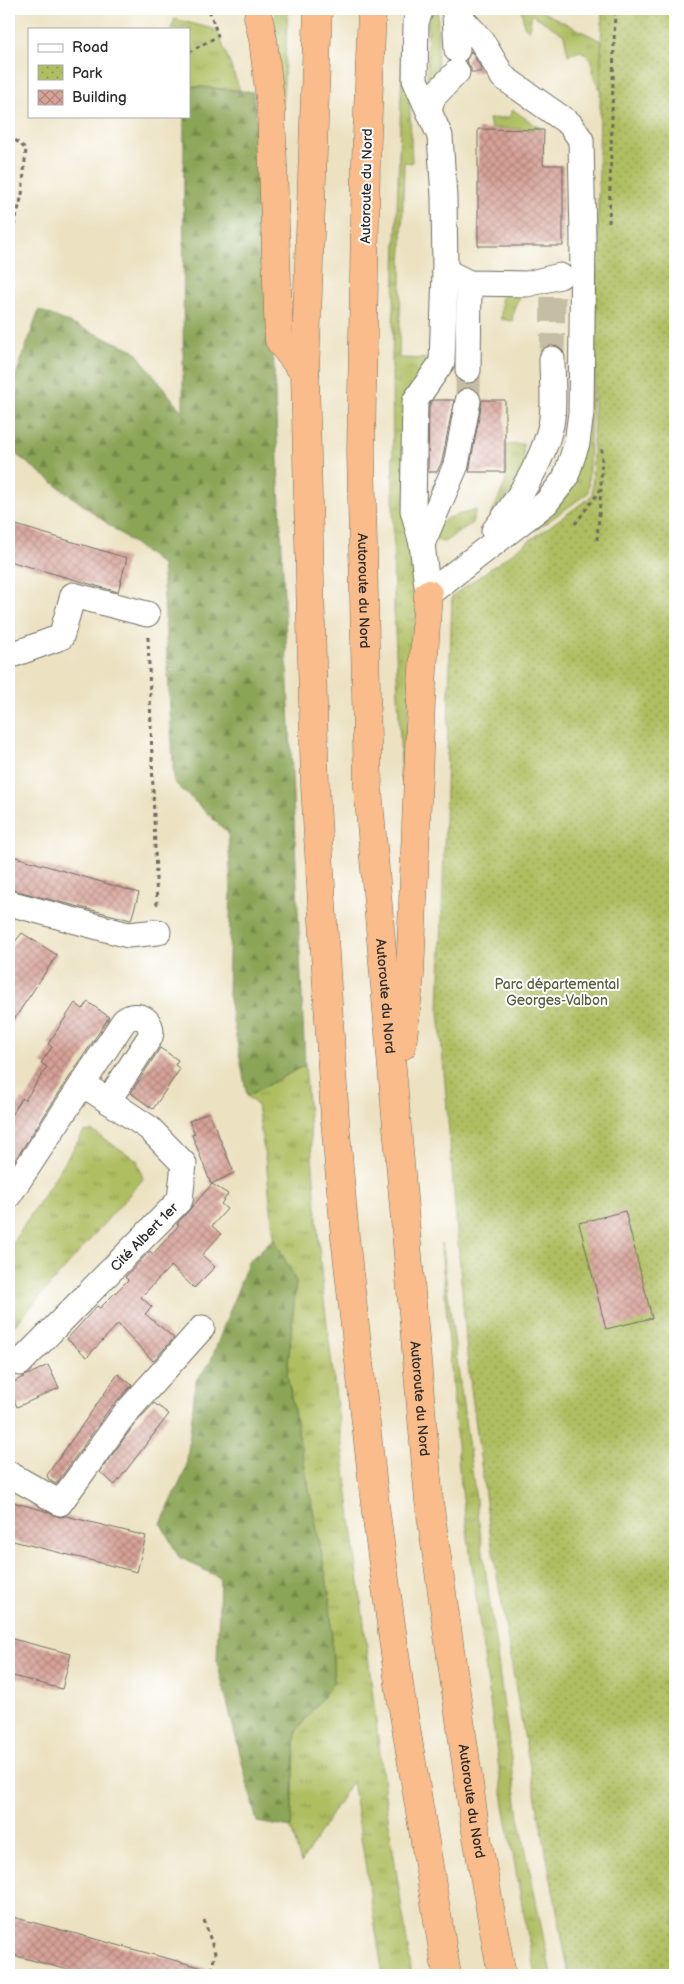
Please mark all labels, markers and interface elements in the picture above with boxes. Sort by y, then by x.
legend [28,28,190,118]
text: Road [72,38,108,57]
text: Park [72,64,103,83]
text: Building [72,88,127,107]
street label: Autoroute du Nord [357,128,376,244]
street label: Autoroute du Nord [354,533,373,649]
street label: Autoroute du Nord [372,938,399,1054]
park label: Parc départemental Georges-Valbon [495,976,619,1009]
street label: Cité Albert 1er [107,1199,182,1275]
street label: Autoroute du Nord [406,1340,433,1457]
street label: Autoroute du Nord [454,1743,489,1860]

